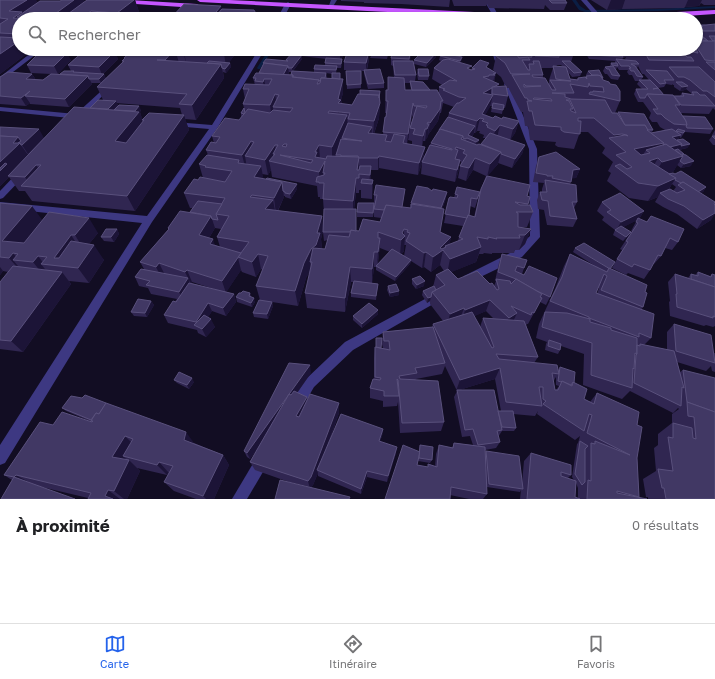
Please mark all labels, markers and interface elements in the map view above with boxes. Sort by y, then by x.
search box [12,12,703,56]
icon: search [26,23,48,45]
text: Rechercher [58,25,141,43]
text: À proximité [16,515,110,536]
text: 0 résultats [632,517,699,533]
tab: Carte [100,633,129,670]
tab: Itinéraire [329,633,377,670]
tab: Favoris [577,633,615,670]

